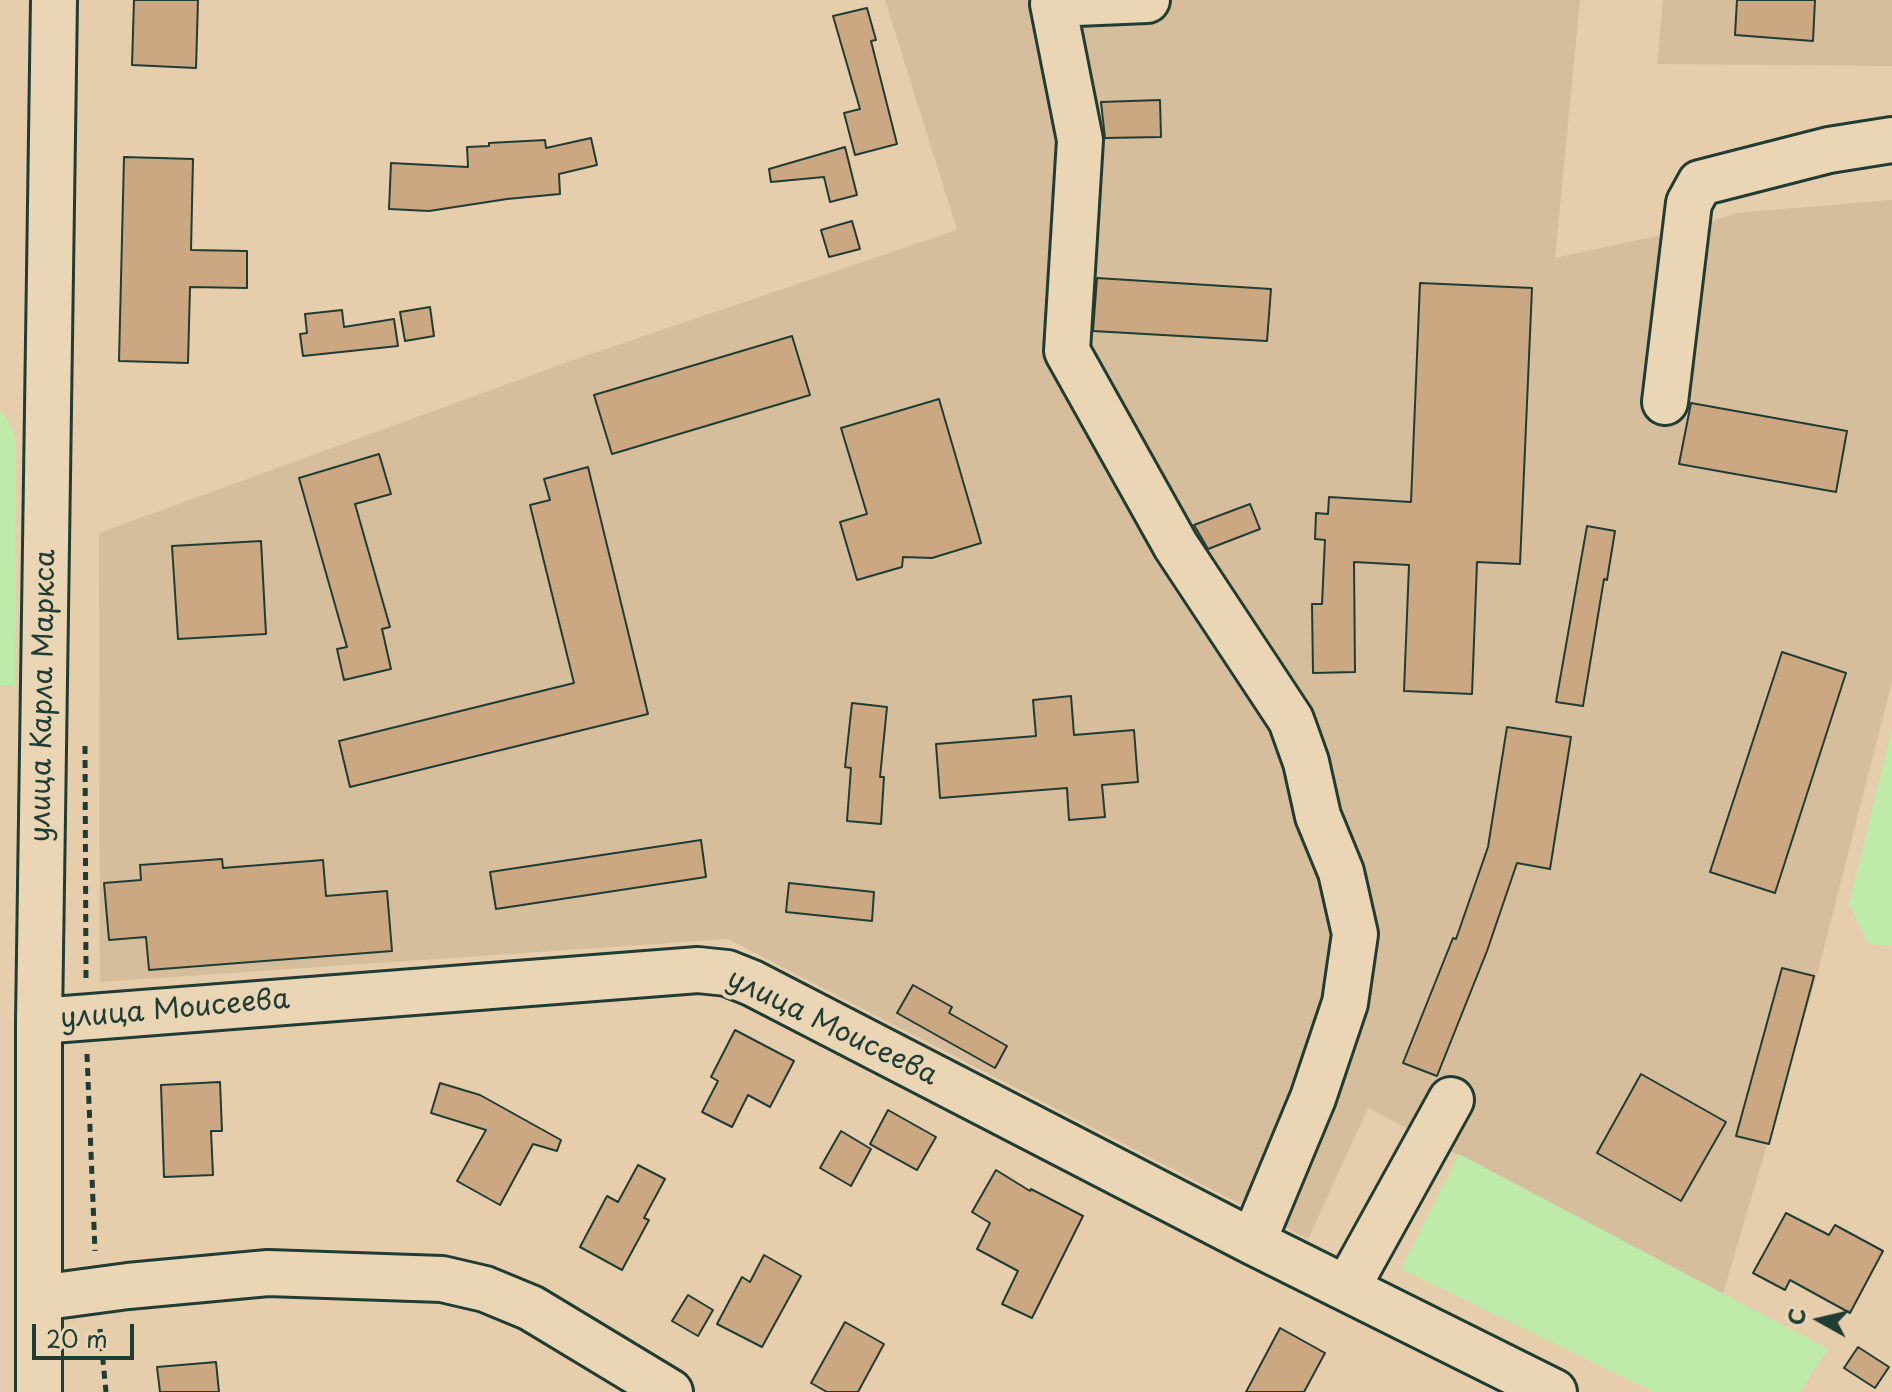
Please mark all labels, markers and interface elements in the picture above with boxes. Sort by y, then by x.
street label: улица Карла Маркса [25,549,63,843]
street label: улица Моисеева [721,962,943,1094]
street label: улица Моисеева [59,983,291,1037]
north arrow [1780,1280,1860,1360]
text: С [1778,1306,1813,1327]
scale bar [36,1308,138,1358]
text: 20 m [46,1320,108,1356]

